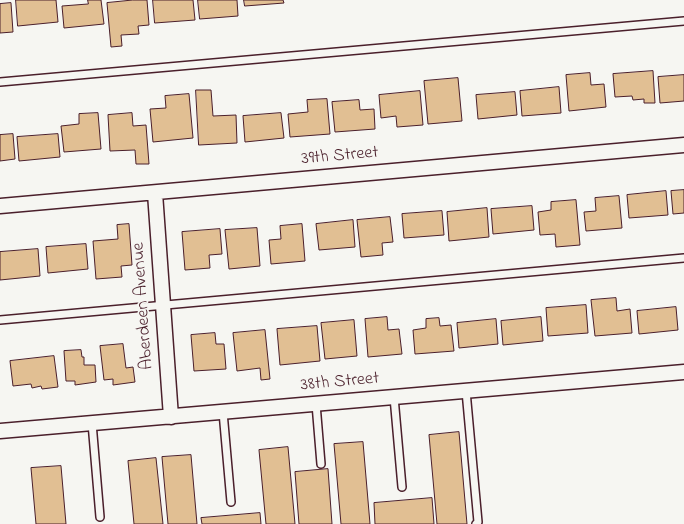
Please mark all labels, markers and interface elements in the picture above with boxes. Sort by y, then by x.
street label: 39th Street [301,143,379,171]
street label: Aberdeen Avenue [129,242,159,370]
street label: 38th Street [300,369,380,397]

